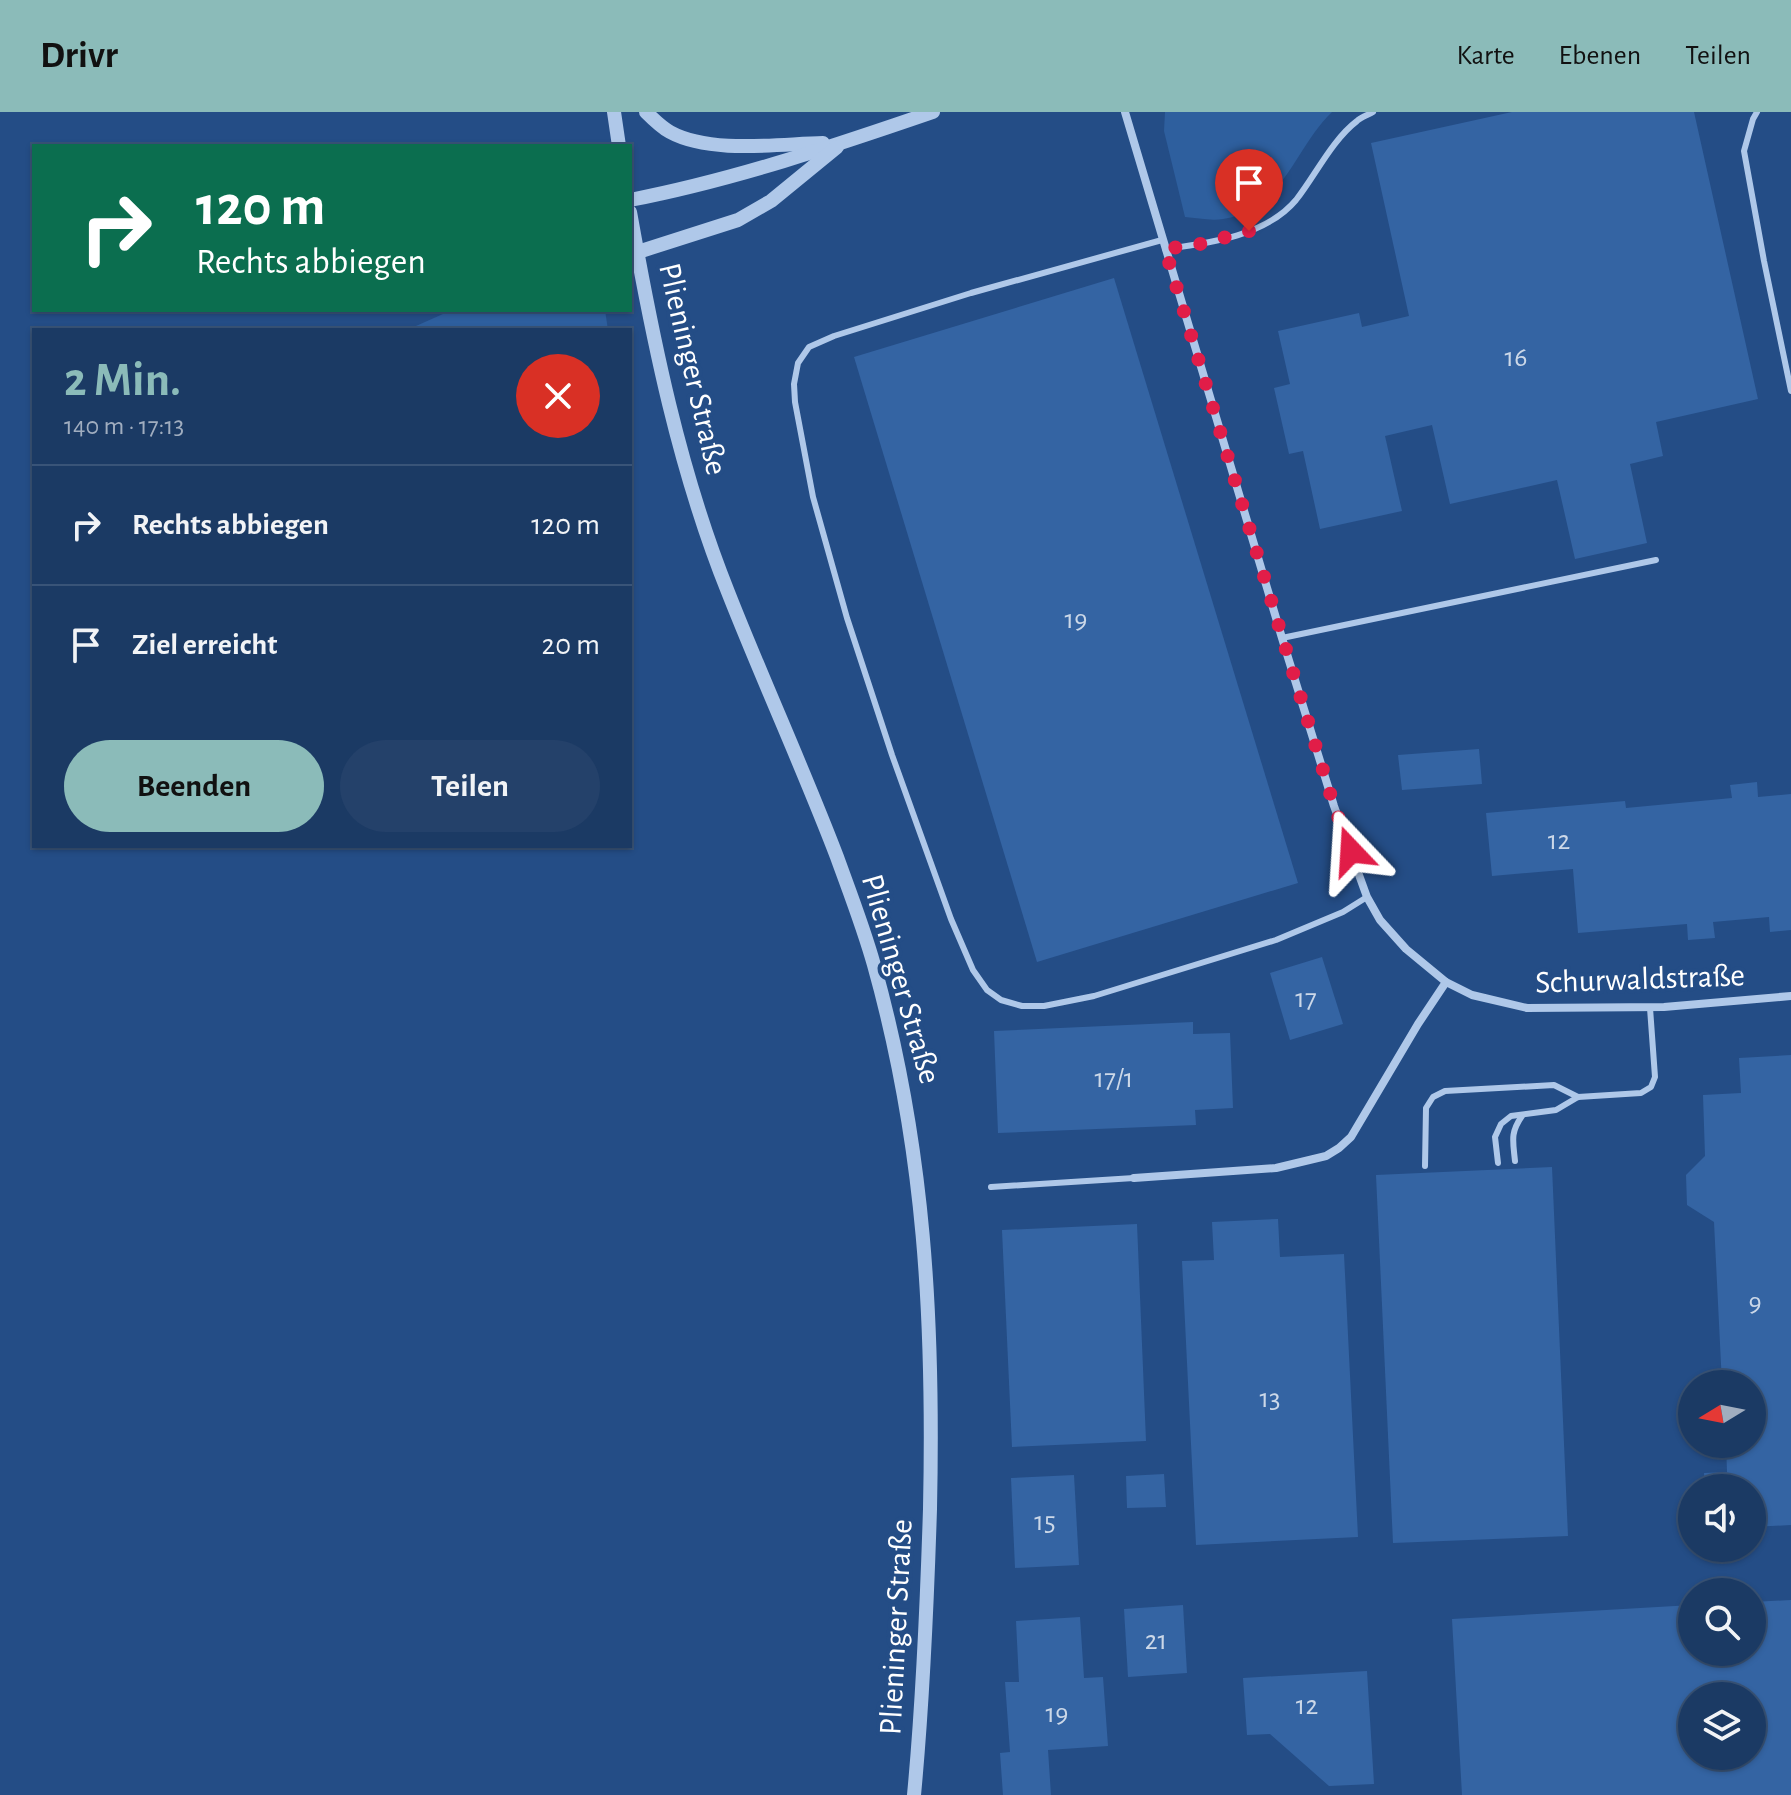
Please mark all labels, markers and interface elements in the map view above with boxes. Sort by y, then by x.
text: Drivr [40,37,118,75]
text: Karte [1456,42,1515,70]
text: Ebenen [1559,42,1641,70]
text: Teilen [1685,42,1751,70]
pin [1215,149,1283,231]
icon: arrive [1227,161,1271,205]
icon: right [64,176,168,280]
text: 120 m [196,179,325,235]
text: Rechts abbiegen [196,244,426,280]
street label: Plieninger Straße [653,260,733,478]
house number: 16 [1505,344,1527,372]
button: close [516,354,600,438]
text: 2 Min. [64,357,181,405]
text: 140 m · 17:13 [64,413,184,439]
icon: right [64,503,108,547]
text: Rechts abbiegen [132,510,329,540]
text: 120 m [531,510,600,540]
house number: 19 [1065,606,1087,634]
icon: arrive [64,623,108,667]
text: Ziel erreicht [132,630,277,660]
text: 20 m [542,630,600,660]
button: Beenden [64,740,324,832]
button: Teilen [340,740,600,832]
position arrow [1309,809,1393,893]
house number: 12 [1548,827,1570,855]
street label: Plieninger Straße [856,871,946,1087]
street label: Schurwaldstraße [1535,959,1745,999]
house number: 17 [1295,985,1317,1013]
house number: 17/1 [1095,1065,1133,1093]
house number: 9 [1748,1289,1762,1317]
north arrow [1678,1370,1766,1458]
map controls [1678,1370,1766,1770]
house number: 13 [1259,1385,1281,1413]
button: sound [1678,1474,1766,1562]
house number: 15 [1034,1508,1056,1536]
street label: Plieninger Straße [874,1518,918,1736]
button: search [1678,1578,1766,1666]
house number: 21 [1145,1627,1167,1655]
button: layers [1678,1682,1766,1770]
house number: 12 [1296,1692,1318,1720]
house number: 19 [1046,1700,1068,1728]

